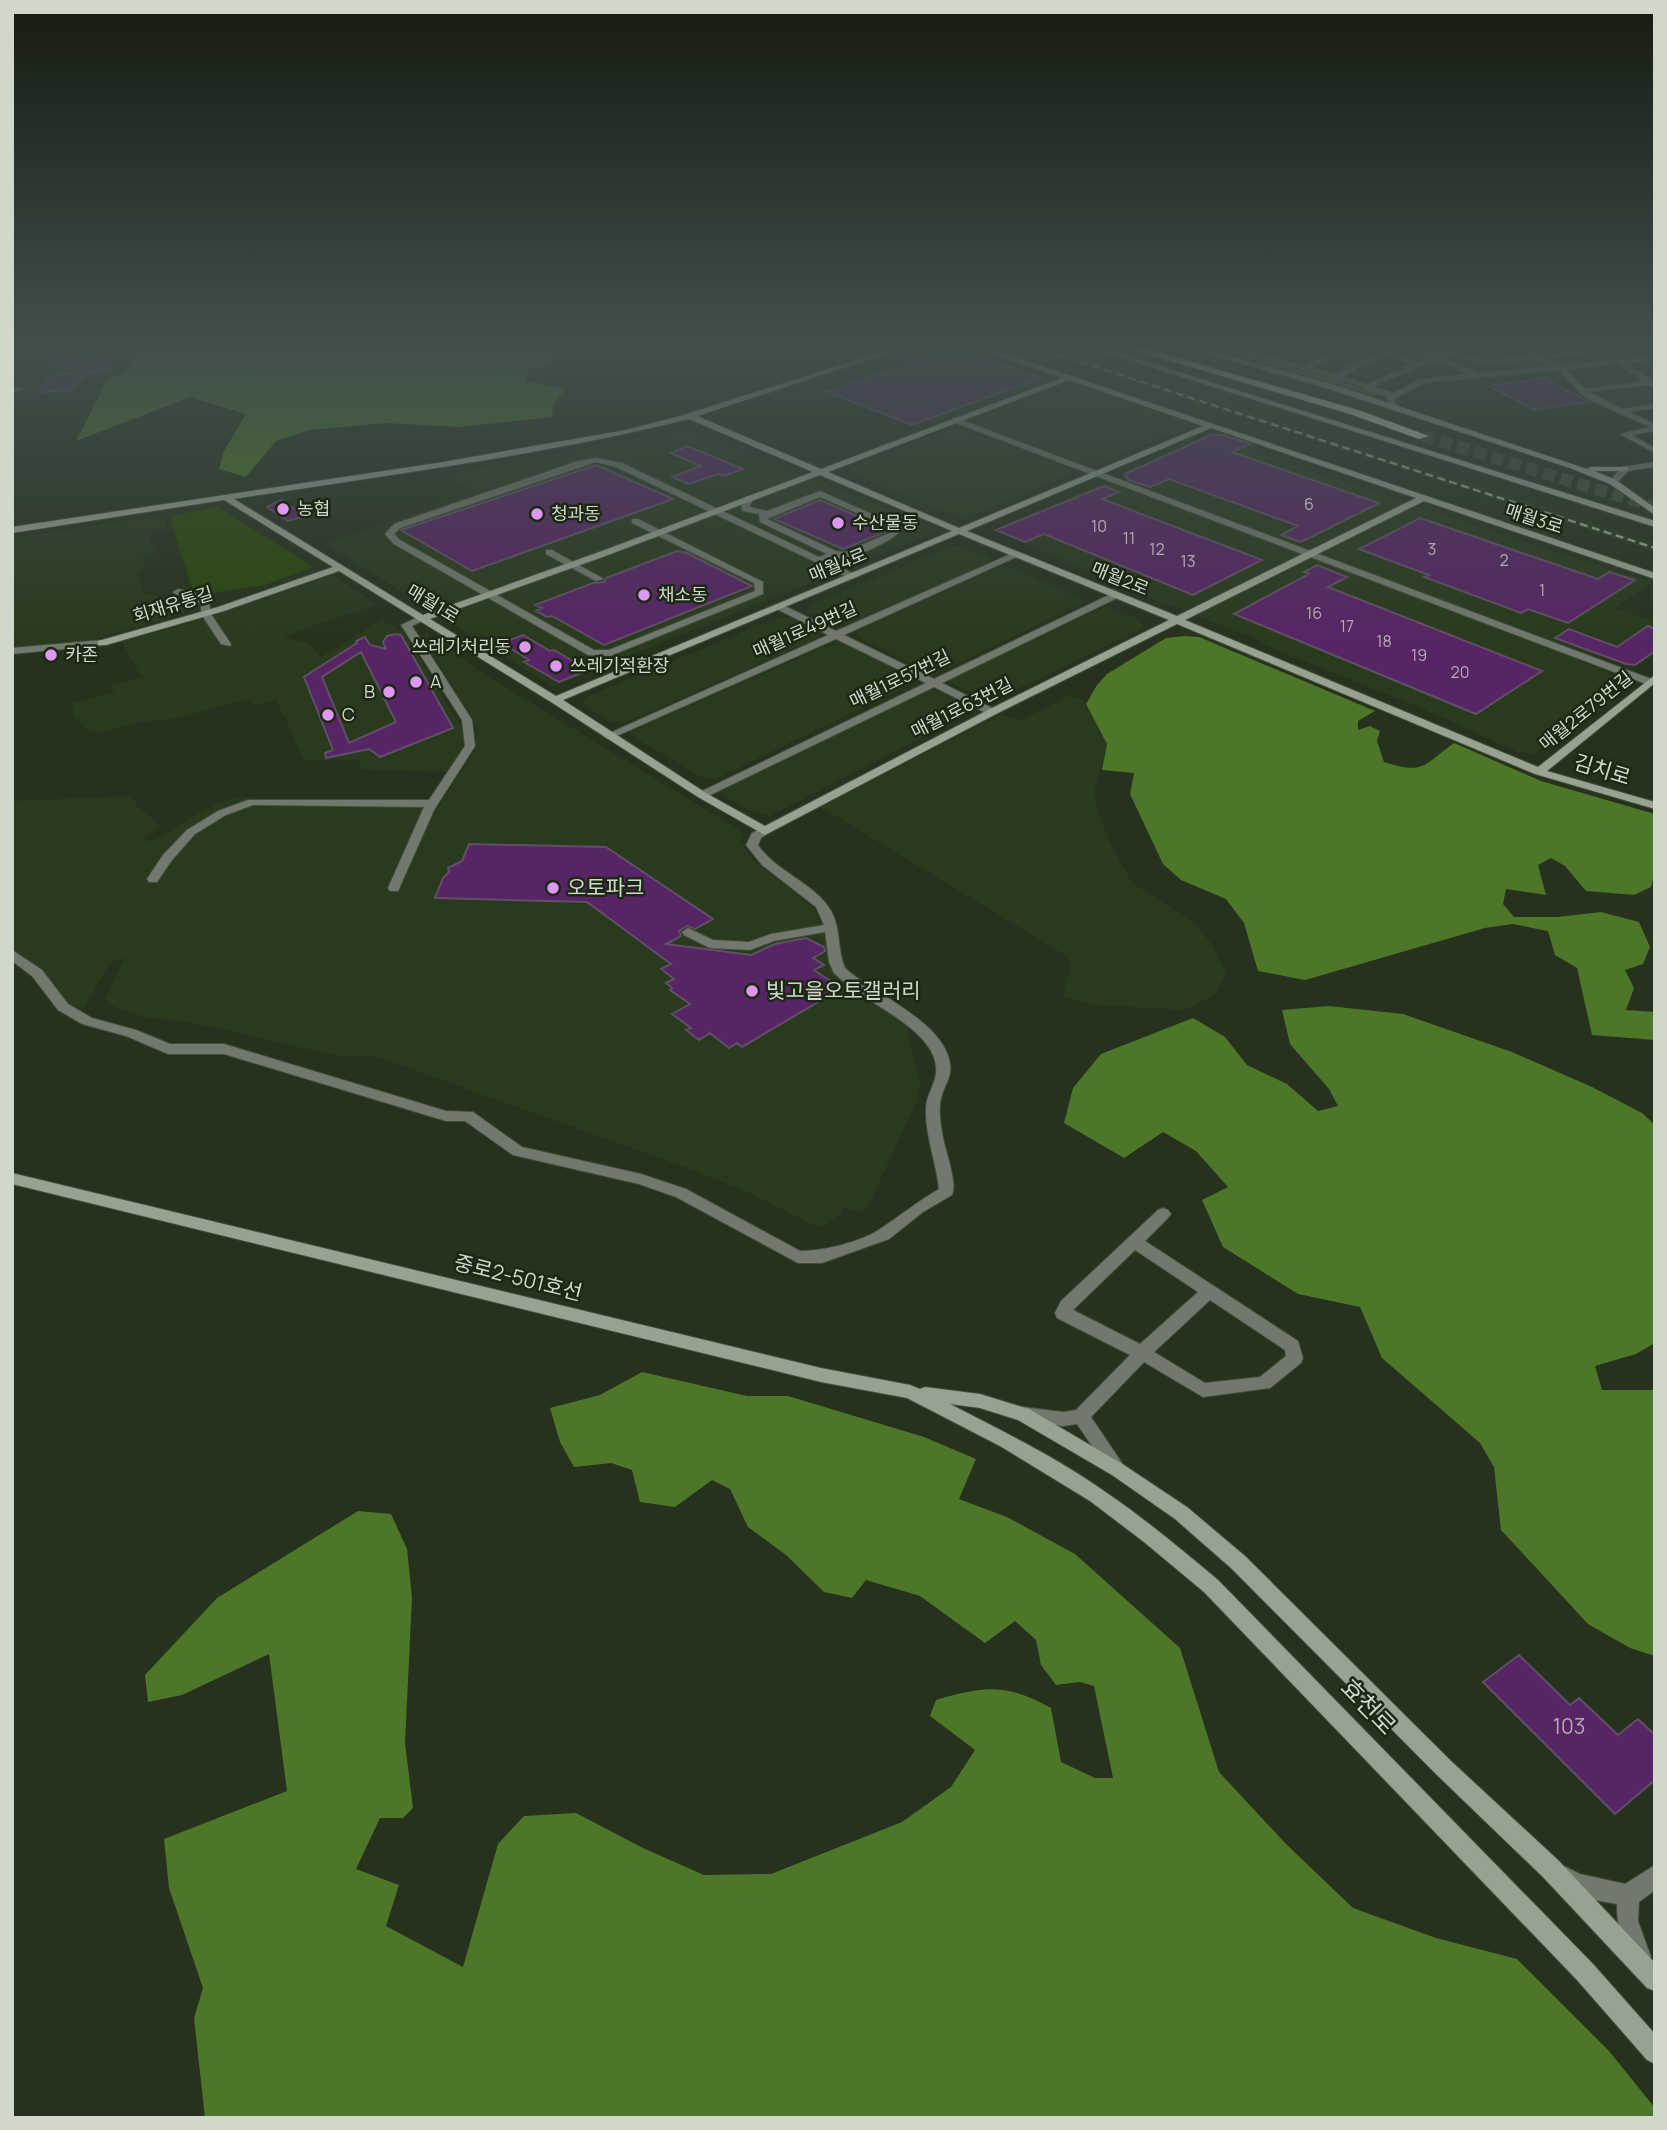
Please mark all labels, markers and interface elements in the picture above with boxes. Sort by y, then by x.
house number: 6 [1304,493,1314,515]
place label: 농협 [297,496,330,520]
street label: 매월3로 [1502,497,1566,539]
marker: 농협 [275,501,291,517]
place label: 청과동 [551,501,601,525]
marker: 청과동 [529,506,545,522]
place label: 수산물동 [852,510,918,534]
marker: 수산물동 [830,515,846,531]
house number: 10 [1091,515,1107,537]
house number: 11 [1123,527,1135,549]
house number: 12 [1149,538,1165,560]
house number: 3 [1428,538,1436,560]
street label: 매월4로 [805,541,870,587]
house number: 2 [1499,549,1509,571]
house number: 13 [1180,550,1196,572]
street label: 매월2로 [1088,556,1153,600]
street label: 매월1로 [403,578,464,628]
house number: 1 [1539,579,1545,601]
street label: 회재유통길 [130,580,216,628]
place label: 채소동 [658,582,708,606]
marker: 채소동 [636,587,652,603]
street label: 매월1로49번길 [749,595,860,663]
house number: 16 [1306,602,1322,624]
house number: 17 [1340,615,1354,637]
house number: 18 [1376,630,1392,652]
place label: 쓰레기처리동 [412,634,511,658]
marker: 쓰레기처리동 [517,639,533,655]
place label: 카존 [65,642,98,666]
street label: 매월1로57번길 [845,643,954,713]
house number: 19 [1411,644,1427,666]
marker: 카존 [43,647,59,663]
place label: 쓰레기적환장 [570,653,669,677]
marker: 쓰레기적환장 [548,658,564,674]
house number: 20 [1451,661,1469,683]
street label: 매월2로79번길 [1534,665,1637,755]
place label: A [430,669,442,693]
street label: 매월1로63번길 [907,671,1016,743]
marker: A [408,674,424,690]
place label: B [364,679,375,703]
marker: B [381,684,397,700]
place label: C [342,702,355,726]
marker: C [320,707,336,723]
street label: 김치로 [1570,747,1634,791]
place label: 오토파크 [567,873,644,901]
marker: 오토파크 [545,880,561,896]
place label: 빛고을오토갤러리 [766,976,921,1004]
marker: 빛고을오토갤러리 [744,983,760,999]
street label: 중로2-501호선 [451,1248,585,1306]
street label: 효천로 [1334,1671,1404,1741]
house number: 103 [1553,1712,1585,1740]

